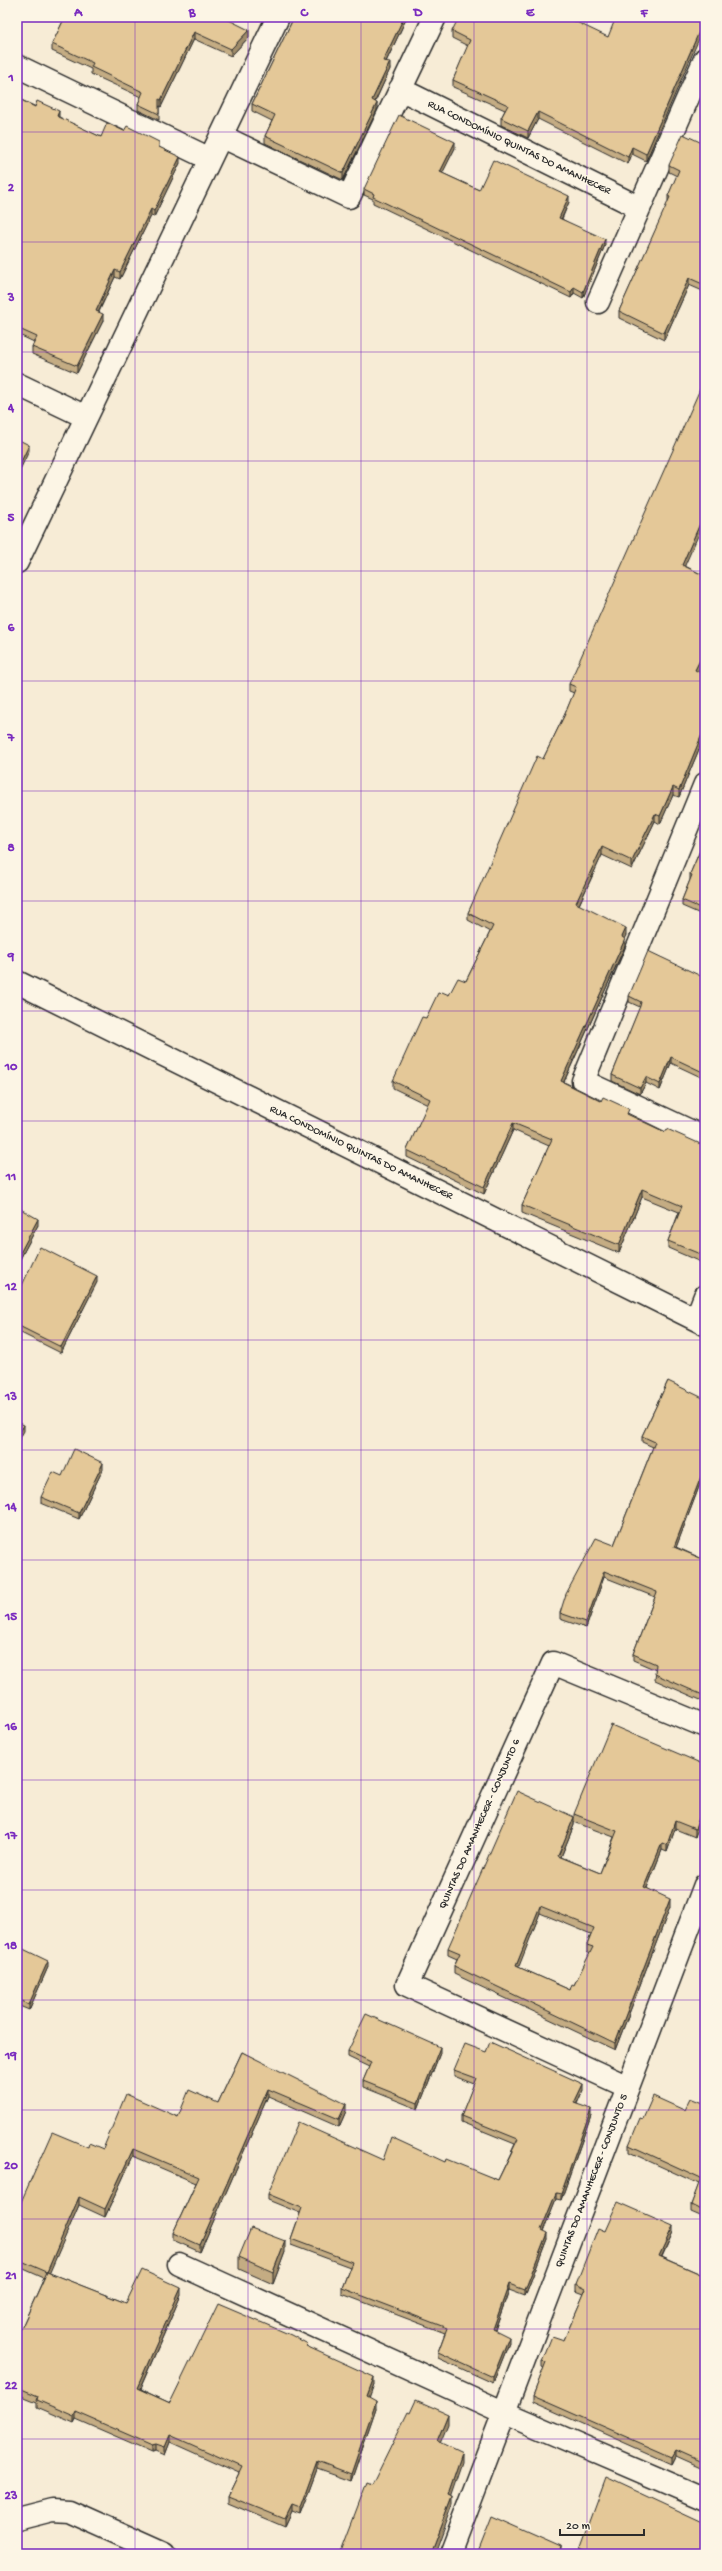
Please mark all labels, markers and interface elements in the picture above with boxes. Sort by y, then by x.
text: A [73,6,83,21]
text: B [188,6,197,21]
text: C [299,6,309,21]
text: D [413,6,423,21]
text: E [526,6,535,21]
text: F [640,6,649,21]
text: 1 [7,71,14,86]
street label: RUA CONDOMÍNIO QUINTAS DO AMANHECER [426,97,614,198]
text: 2 [8,181,15,196]
text: 3 [7,291,15,306]
text: 4 [7,401,15,416]
text: 5 [8,511,15,526]
text: 6 [8,621,15,636]
text: 7 [7,731,16,746]
text: 8 [7,841,15,856]
text: 9 [7,950,15,965]
text: 10 [4,1060,18,1075]
street label: RUA CONDOMÍNIO QUINTAS DO AMANHECER [268,1102,456,1203]
text: 11 [5,1170,16,1185]
text: 12 [4,1280,17,1295]
text: 13 [4,1390,17,1405]
text: 14 [4,1500,18,1515]
text: 15 [4,1610,17,1625]
text: 16 [4,1720,17,1735]
street label: QUINTAS DO AMANHECER - CONJUNTO 6 [437,1737,523,1911]
text: 17 [4,1829,18,1844]
text: 18 [4,1939,17,1954]
text: 19 [4,2049,17,2064]
street label: QUINTAS DO AMANHECER - CONJUNTO 5 [553,2092,631,2269]
text: 20 [4,2159,18,2174]
text: 21 [5,2269,17,2284]
text: 22 [5,2379,18,2394]
text: 23 [4,2489,18,2504]
scale bar [560,2511,644,2537]
text: 20 m [566,2520,591,2534]

